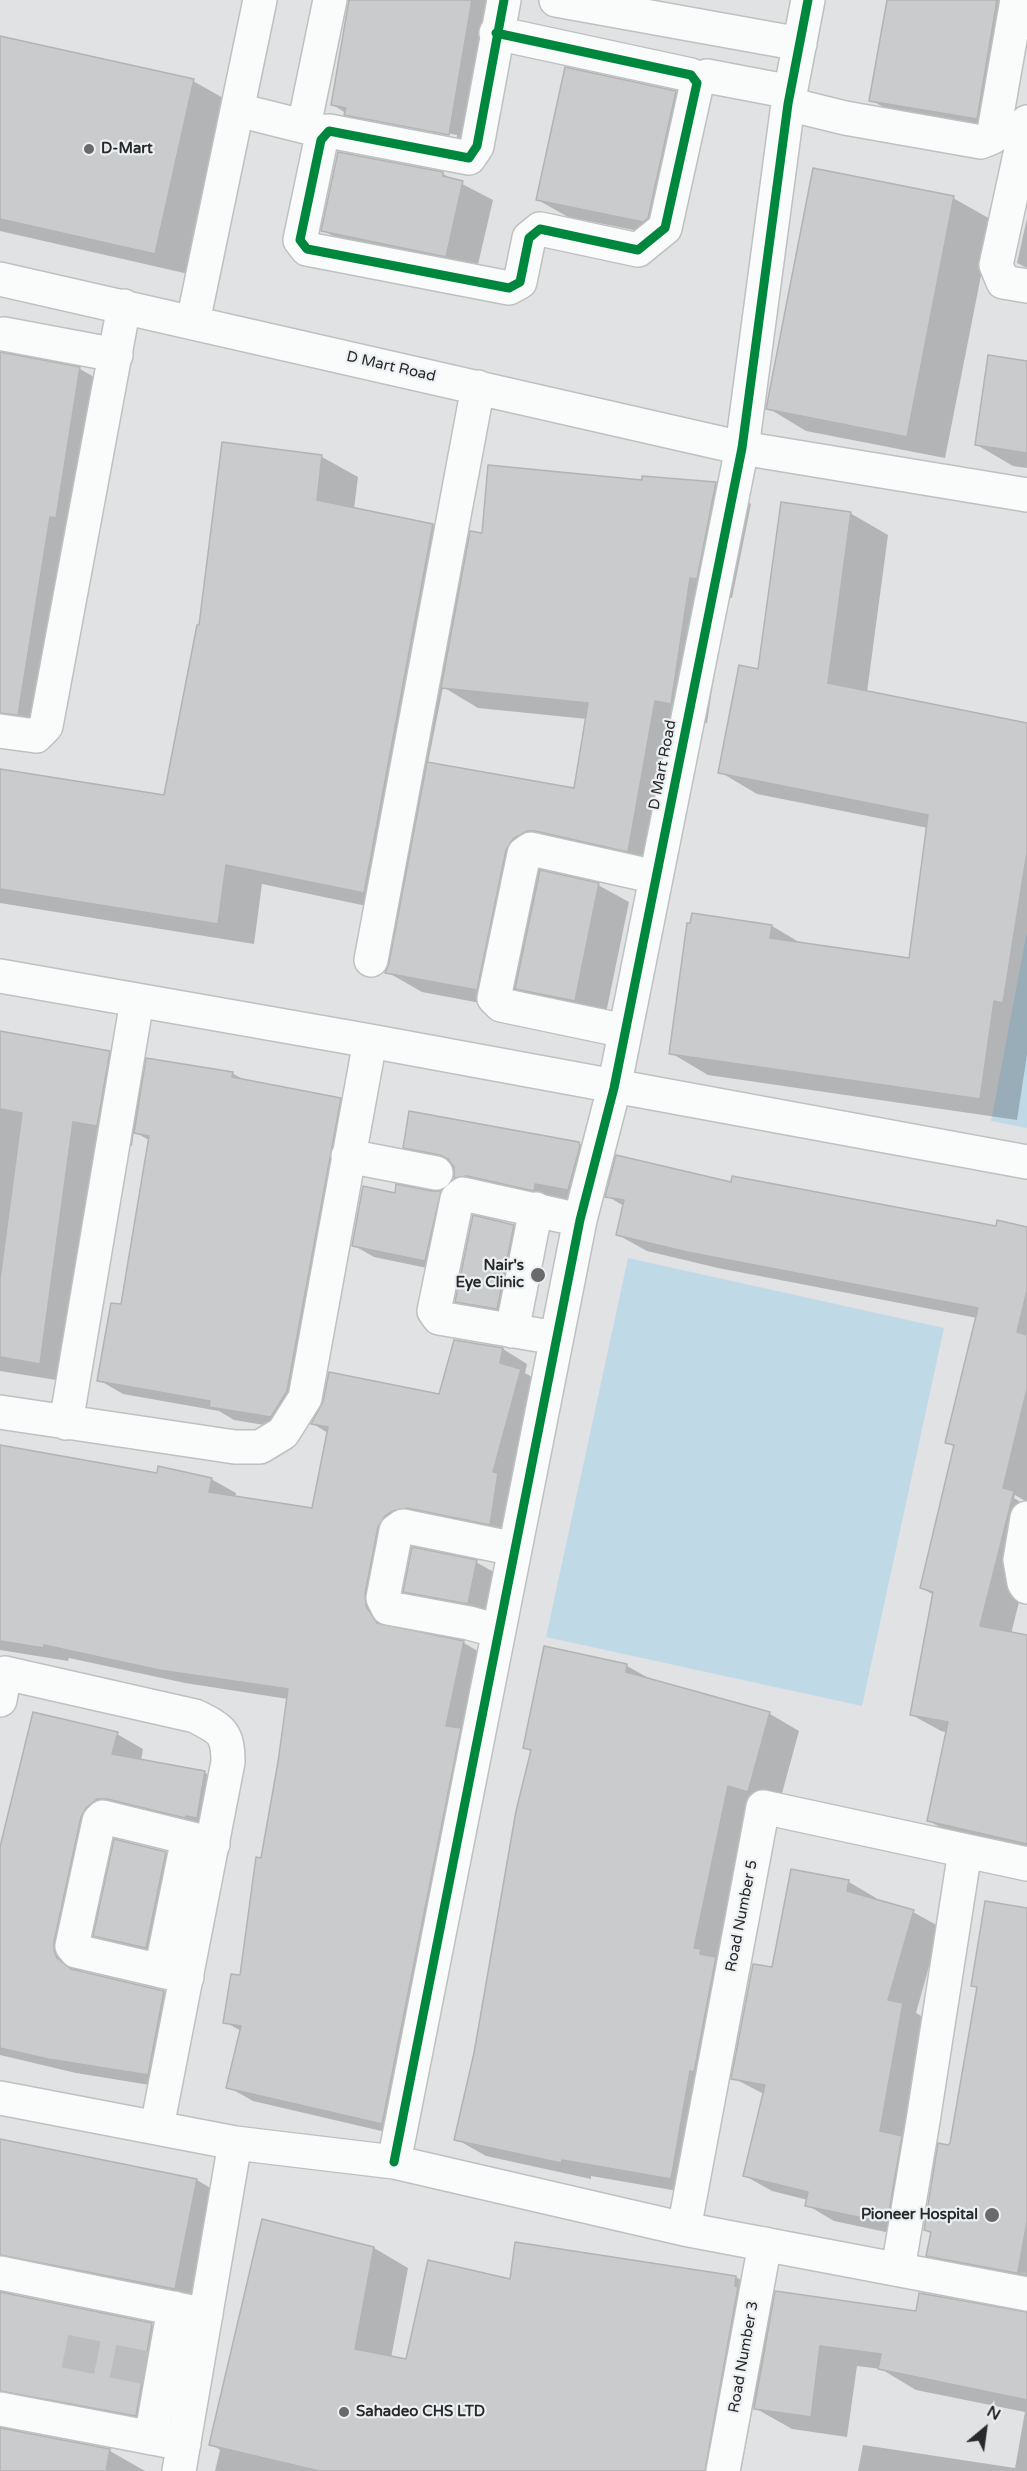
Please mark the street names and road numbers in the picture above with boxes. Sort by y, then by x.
street label: D Mart Road [345,348,437,386]
street label: D Mart Road [645,719,681,811]
street label: Road Number 5 [722,1859,762,1973]
street label: Road Number 3 [725,2300,763,2414]

